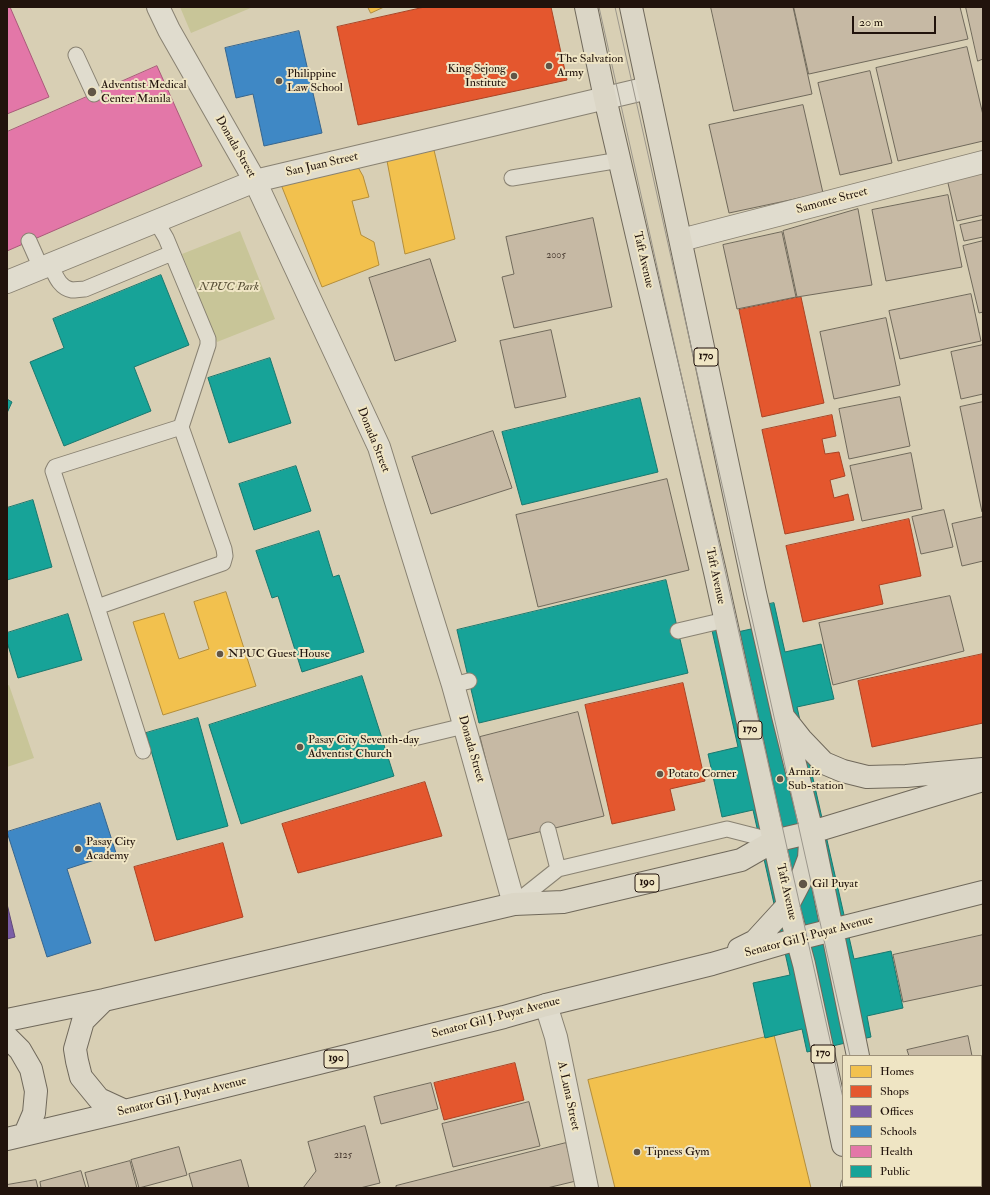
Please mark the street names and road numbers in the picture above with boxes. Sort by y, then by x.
street label: Donada Street [212,114,258,180]
street label: San Juan Street [284,150,360,180]
street label: Samonte Street [795,185,869,217]
street label: Taft Avenue [630,230,656,290]
road number: 170 [694,348,718,366]
street label: Donada Street [353,405,393,475]
street label: Taft Avenue [702,546,728,606]
street label: Donada Street [455,714,487,784]
road number: 170 [738,721,762,739]
street label: Taft Avenue [773,862,799,922]
road number: 190 [635,874,659,892]
street label: Senator Gil J. Puyat Avenue [743,913,875,961]
street label: Senator Gil J. Puyat Avenue [430,994,562,1042]
road number: 170 [811,1045,835,1063]
road number: 190 [324,1050,348,1068]
street label: A. Luna Street [554,1060,582,1132]
street label: Senator Gil J. Puyat Avenue [116,1074,248,1120]

